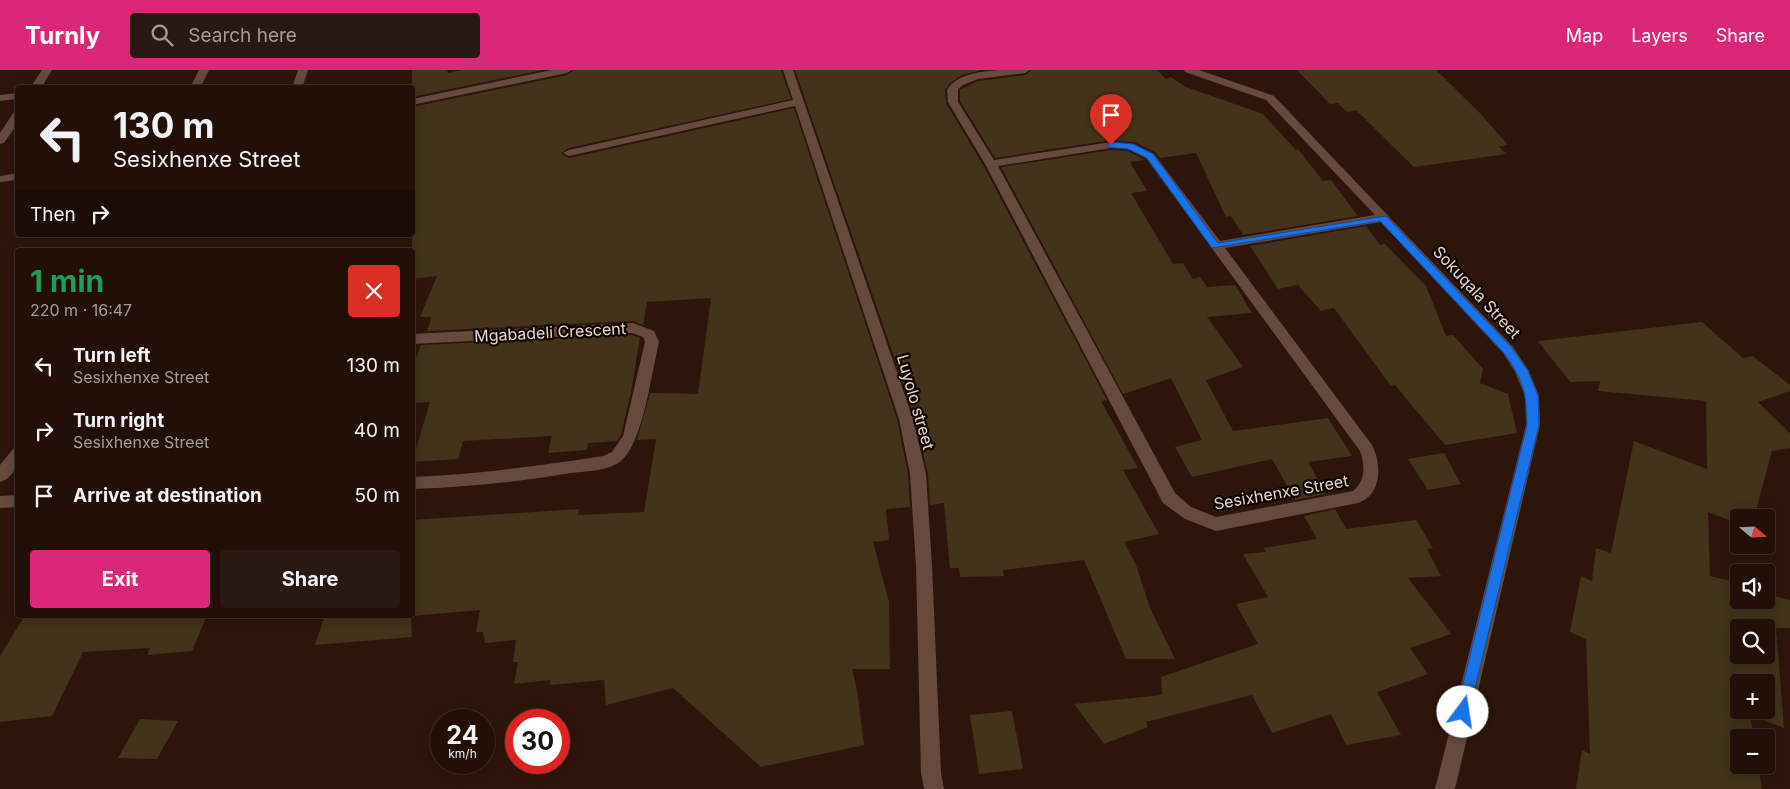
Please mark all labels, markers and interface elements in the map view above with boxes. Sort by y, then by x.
search box [130,13,480,58]
text: Turnly [25,21,100,50]
icon: search [148,21,176,49]
text: Search here [188,24,297,47]
text: Map [1566,25,1603,46]
text: Layers [1631,25,1688,46]
text: Share [1716,25,1765,46]
pin [1090,94,1132,145]
icon: arrive [1097,101,1125,129]
text: 130 m [113,104,215,146]
icon: left [30,105,95,170]
text: Sesixhenxe Street [113,146,300,172]
icon: right [86,200,114,228]
text: Then [30,203,76,226]
street label: Sokuqala Street [1429,242,1525,342]
text: 1 min [30,263,104,299]
button: close [348,265,400,317]
text: 220 m · 16:47 [30,300,132,320]
street label: Mgabadeli Crescent [474,318,626,346]
text: Turn left [73,344,151,367]
icon: left [30,352,58,380]
street label: Luyolo street [893,352,939,452]
text: 130 m [347,354,400,377]
text: Sesixhenxe Street [73,367,209,387]
text: Turn right [73,409,164,432]
icon: right [30,417,58,445]
text: 40 m [354,419,400,442]
text: Sesixhenxe Street [73,432,209,452]
street label: Sesixhenxe Street [1212,470,1350,514]
icon: arrive [30,482,58,510]
text: Arrive at destination [73,484,262,507]
text: 50 m [354,484,400,507]
north arrow [1730,509,1775,554]
map controls [1730,509,1775,774]
button: Exit [30,550,210,608]
button: Share [220,550,400,608]
button: sound [1730,564,1775,609]
button: search [1730,619,1775,664]
button: + [1730,674,1775,719]
position arrow [1436,685,1488,737]
speed limit sign: 30 [505,709,570,774]
text: 24 [446,720,479,750]
button: − [1730,729,1775,774]
text: km/h [448,746,477,761]

